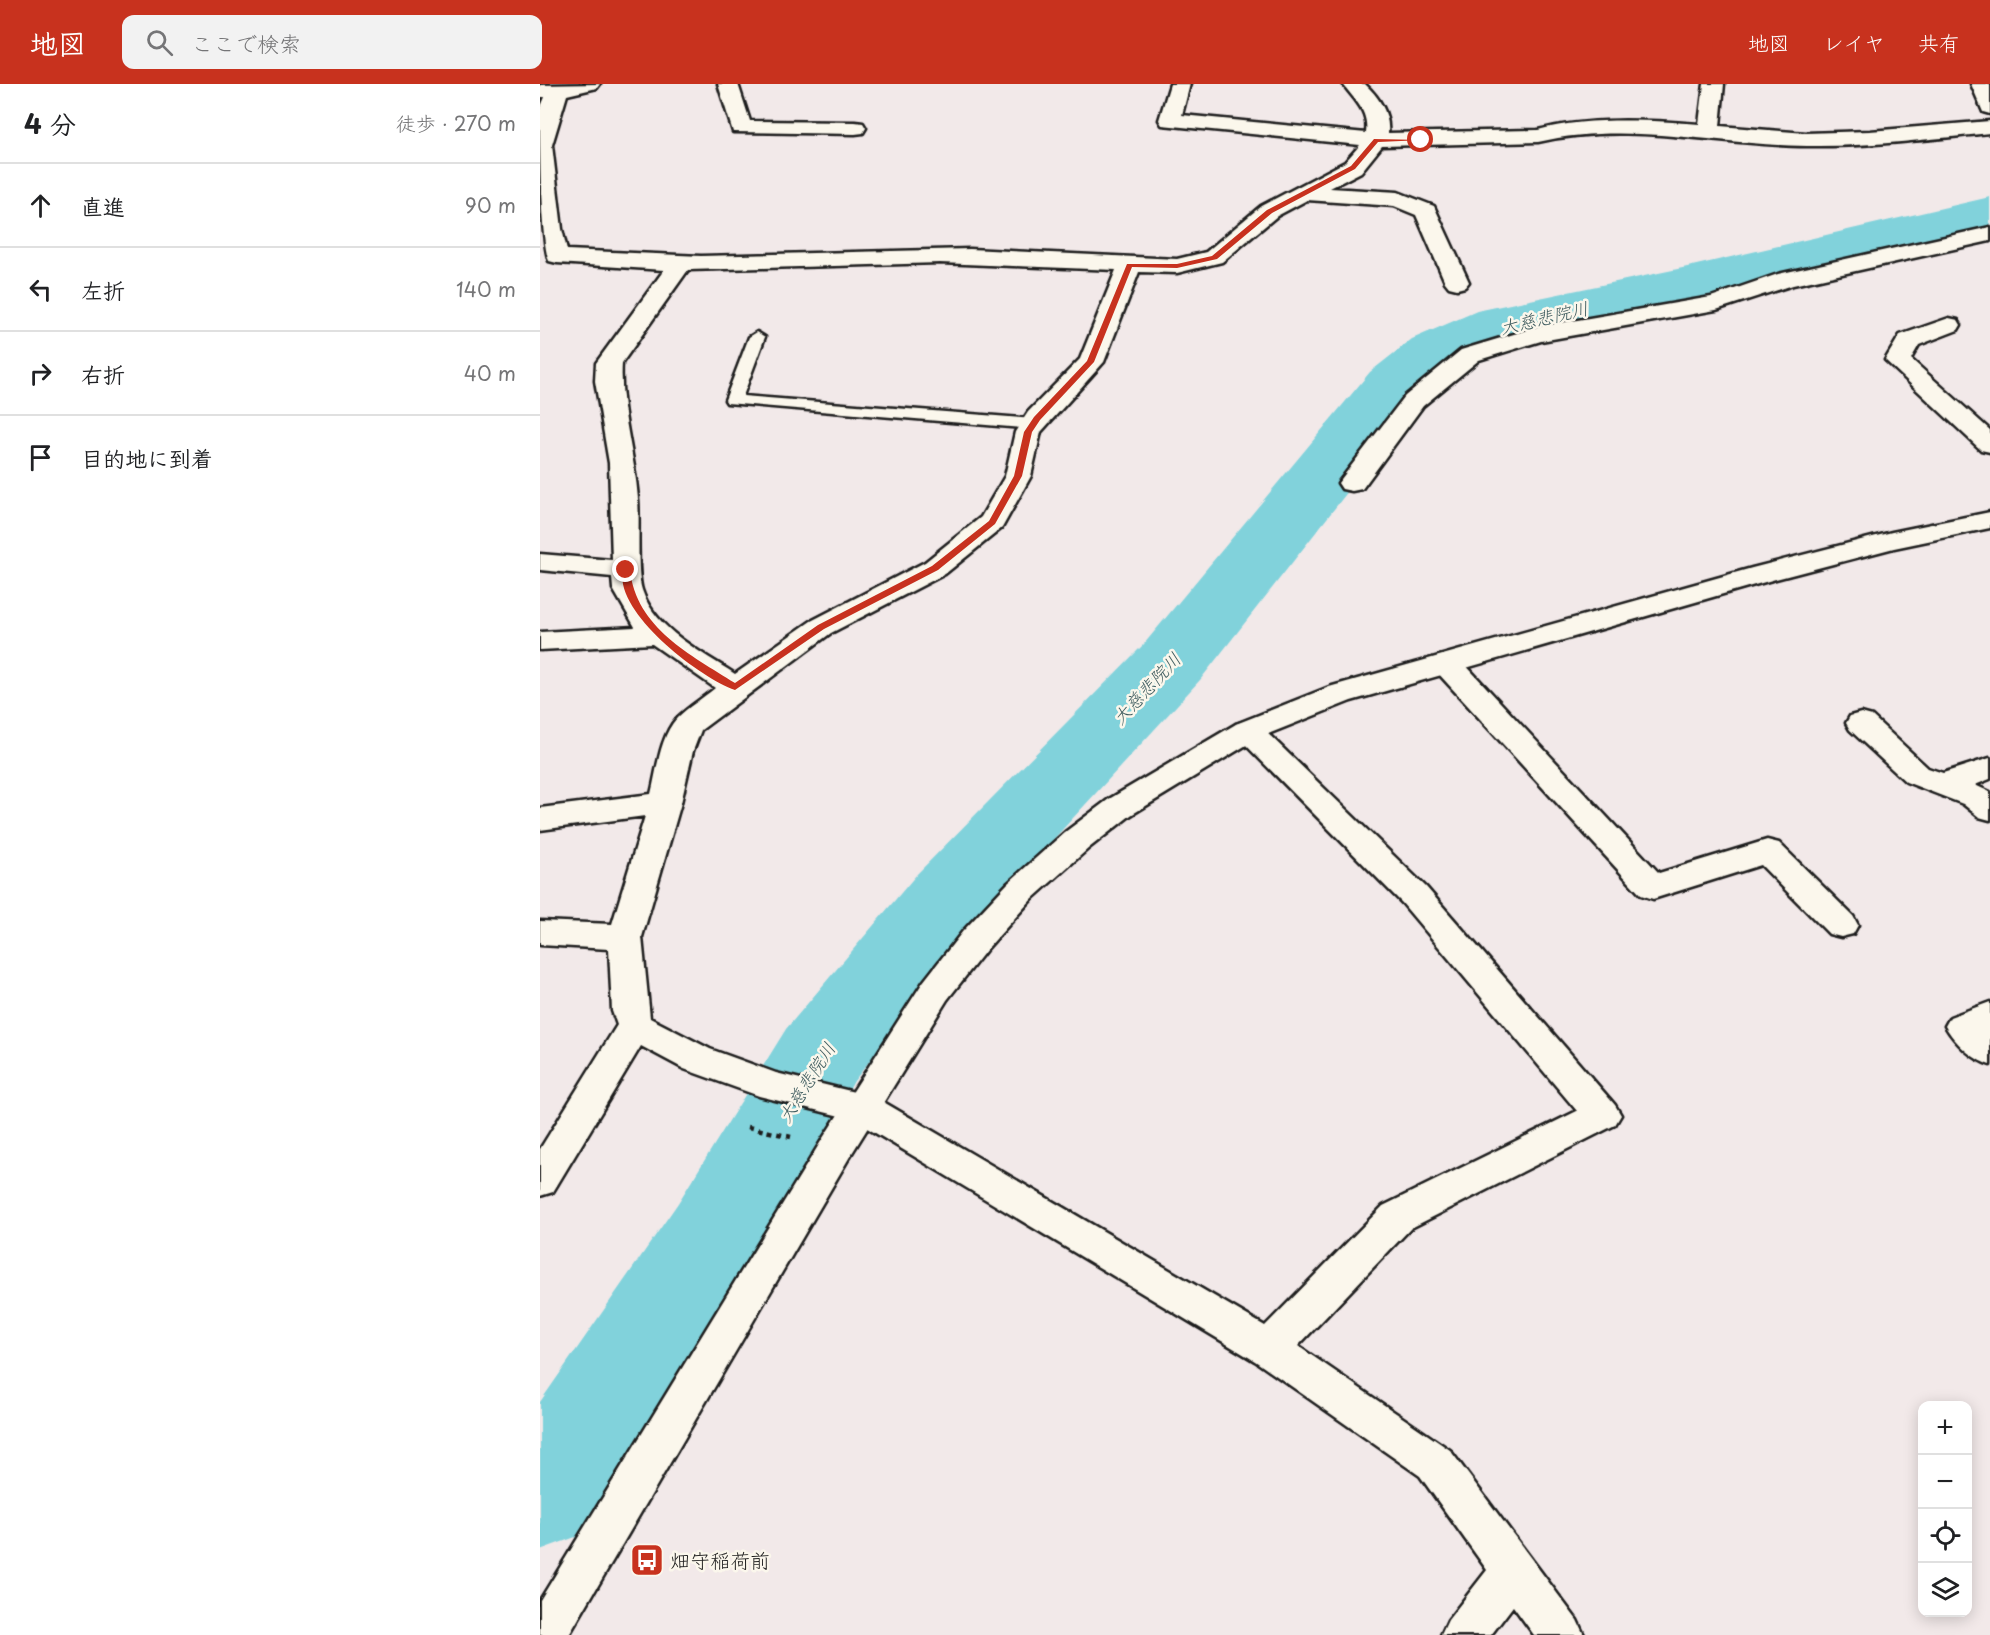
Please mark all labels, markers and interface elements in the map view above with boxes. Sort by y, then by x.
search box [122,15,542,69]
text: 地図 [30,21,86,64]
icon: search [143,26,176,59]
text: ここで検索 [191,26,301,59]
text: 地図 [1748,26,1790,58]
text: レイヤ [1823,26,1885,58]
text: 共有 [1918,26,1960,58]
text: 4 分 [24,104,76,143]
text: 徒歩 · 270 m [396,108,516,138]
route start [1407,126,1433,152]
icon: ahead [24,189,57,222]
text: 直進 [81,189,125,222]
text: 90 m [465,190,516,220]
icon: left [24,273,57,306]
text: 左折 [81,273,125,306]
text: 140 m [456,274,516,304]
water label: 大慈悲院川 [1497,294,1591,340]
icon: right [24,357,57,390]
text: 右折 [81,357,125,390]
text: 40 m [464,358,516,388]
icon: arrive [24,441,57,474]
text: 目的地に到着 [81,441,213,474]
route end [612,556,638,582]
water label: 大慈悲院川 [1105,646,1187,730]
water label: 大慈悲院川 [771,1037,841,1127]
map controls [1918,1401,1972,1617]
button: + [1918,1401,1972,1455]
button: − [1918,1455,1972,1509]
button: locate [1918,1509,1972,1563]
bus stop icon: 畑守稲荷前 [629,1542,665,1578]
place label: 畑守稲荷前 [670,1545,770,1575]
button: layers [1918,1563,1972,1617]

